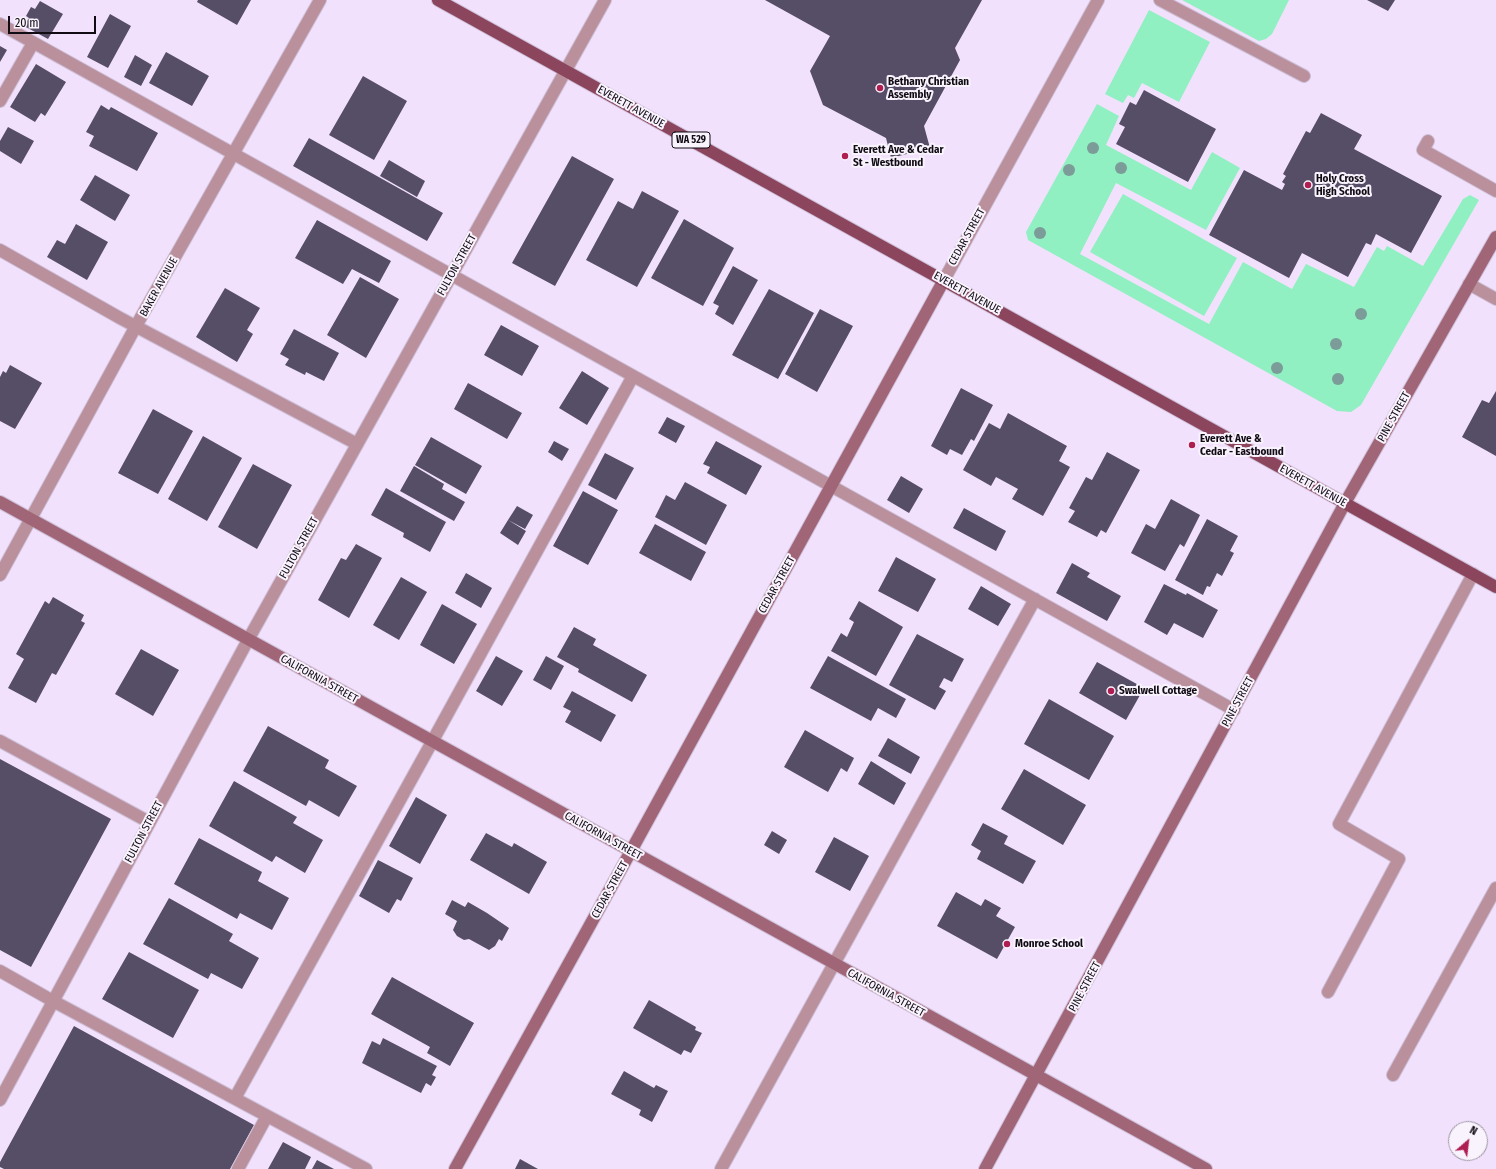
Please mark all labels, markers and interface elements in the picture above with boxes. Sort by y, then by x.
scale bar [10,8,98,34]
text: 20 m [15,16,39,30]
place label: Bethany Christian Assembly [888,75,969,101]
street label: EVERETT AVENUE [595,83,667,131]
marker: Bethany Christian Assembly [875,83,885,93]
road number: WA 529 [672,132,710,148]
place label: Everett Ave & Cedar St - Westbound [853,143,943,169]
marker: Everett Ave & Cedar St - Westbound [840,151,850,161]
place label: Holy Cross High School [1316,172,1370,198]
marker: Holy Cross High School [1303,180,1313,190]
street label: CEDAR STREET [946,206,988,268]
street label: FULTON STREET [435,232,479,298]
street label: BAKER AVENUE [137,255,181,319]
street label: EVERETT AVENUE [931,269,1003,317]
street label: PINE STREET [1375,390,1413,444]
place label: Everett Ave & Cedar - Eastbound [1200,432,1284,458]
marker: Everett Ave & Cedar - Eastbound [1187,440,1197,450]
street label: EVERETT AVENUE [1277,462,1349,510]
street label: FULTON STREET [277,515,321,581]
street label: CEDAR STREET [756,554,798,616]
street label: CALIFORNIA STREET [278,652,360,706]
street label: PINE STREET [1219,675,1257,729]
place label: Swalwell Cottage [1119,684,1197,698]
marker: Swalwell Cottage [1106,686,1116,696]
street label: FULTON STREET [122,799,166,865]
street label: CALIFORNIA STREET [562,809,644,863]
street label: CEDAR STREET [589,859,631,921]
place label: Monroe School [1015,937,1083,951]
marker: Monroe School [1002,939,1012,949]
street label: PINE STREET [1066,960,1104,1014]
street label: CALIFORNIA STREET [845,966,927,1020]
north arrow [1448,1121,1488,1161]
text: N [1467,1124,1479,1138]

